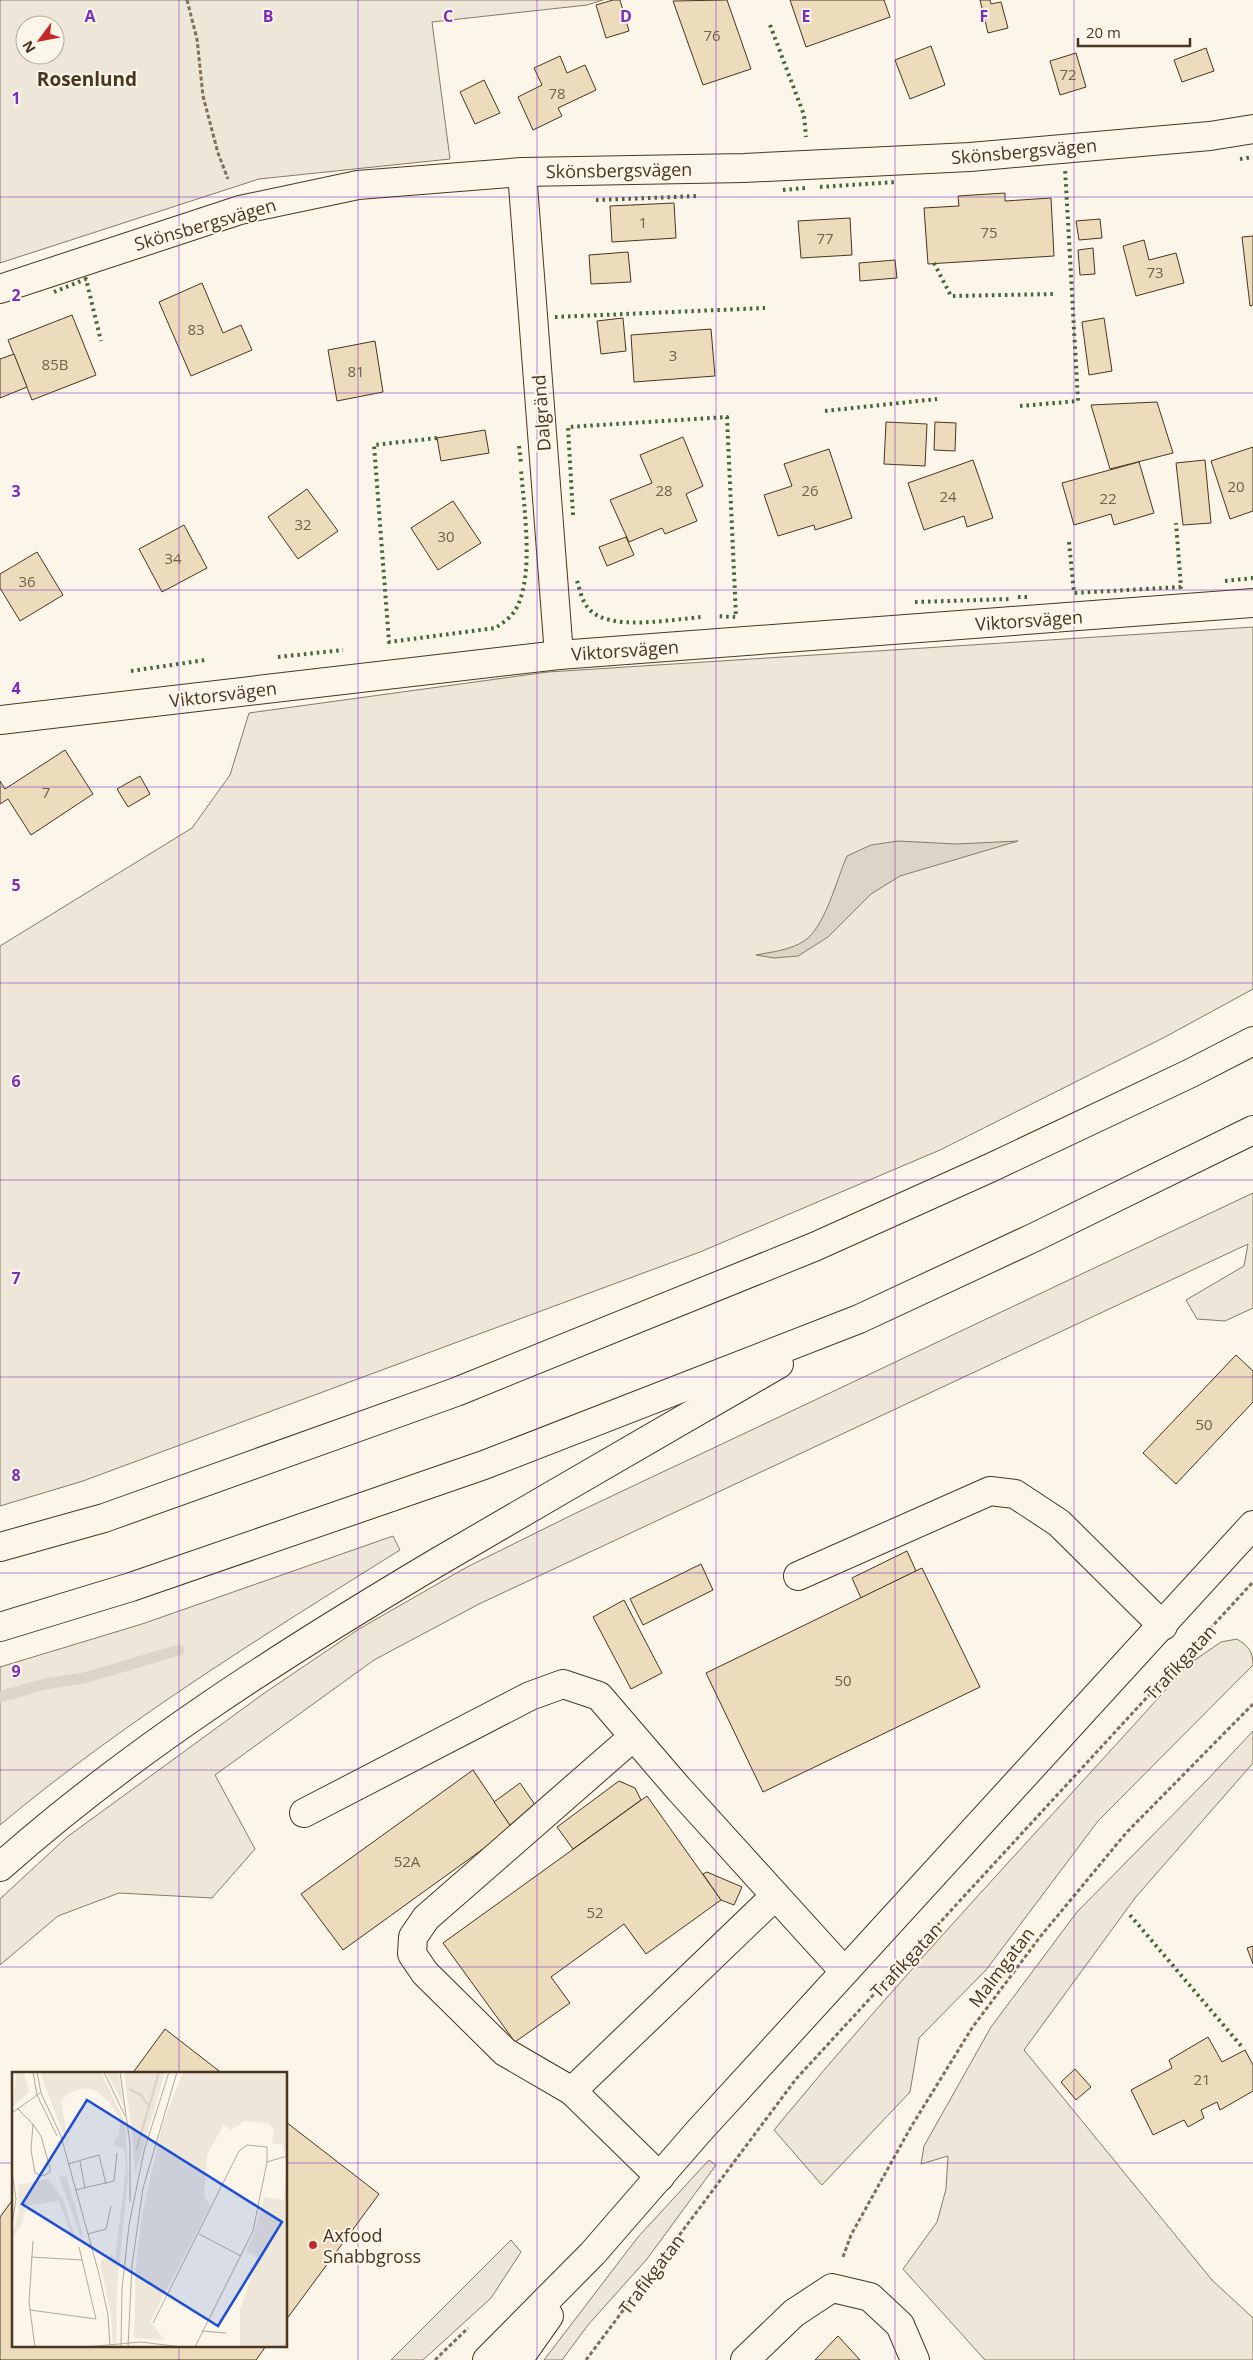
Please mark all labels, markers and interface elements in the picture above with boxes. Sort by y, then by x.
text: A [84,5,96,27]
text: B [263,5,273,27]
text: C [443,5,453,27]
text: D [620,5,632,27]
text: E [802,5,811,27]
text: F [980,5,988,27]
north arrow [15,15,65,65]
scale bar [1078,15,1190,47]
text: 20 m [1086,22,1121,42]
house number: 76 [703,25,721,45]
text: N [17,37,40,57]
house number: 72 [1059,64,1077,84]
district label: Rosenlund [37,66,137,92]
house number: 78 [548,83,566,103]
text: 1 [11,87,21,109]
street label: Skönsbergsvägen [950,133,1098,169]
street label: Skönsbergsvägen [546,157,692,183]
street label: Skönsbergsvägen [131,192,279,256]
house number: 1 [639,212,647,232]
house number: 75 [980,222,998,242]
house number: 77 [816,228,834,248]
house number: 73 [1146,262,1164,282]
text: 2 [11,284,21,306]
house number: 83 [187,319,205,339]
house number: 3 [669,345,677,365]
house number: 85B [42,354,68,374]
house number: 81 [347,361,365,381]
street label: Dalgränd [526,374,556,452]
house number: 20 [1227,476,1245,496]
text: 3 [11,480,21,502]
house number: 28 [655,480,673,500]
house number: 26 [801,480,819,500]
house number: 24 [939,486,957,506]
house number: 22 [1099,488,1117,508]
house number: 32 [294,514,312,534]
house number: 30 [437,526,455,546]
house number: 34 [164,548,182,568]
house number: 36 [18,571,36,591]
street label: Viktorsvägen [974,604,1084,636]
street label: Viktorsvägen [570,634,680,666]
street label: Viktorsvägen [168,676,278,712]
text: 4 [11,677,21,699]
house number: 7 [42,782,50,802]
text: 5 [11,874,21,896]
text: 6 [11,1070,21,1092]
text: 7 [11,1267,21,1289]
house number: 50 [1195,1414,1213,1434]
text: 8 [11,1464,21,1486]
street label: Trafikgatan [1139,1619,1221,1705]
text: 9 [11,1660,21,1682]
house number: 50 [834,1670,852,1690]
house number: 52A [394,1851,421,1871]
house number: 52 [586,1902,604,1922]
street label: Trafikgatan [865,1917,947,2003]
street label: Malmgatan [963,1922,1039,2012]
house number: 21 [1193,2069,1211,2089]
inset map [12,2072,288,2348]
place label: Axfood Snabbgross [323,2223,421,2268]
street label: Trafikgatan [613,2229,689,2319]
marker: Axfood Snabbgross [307,2239,319,2251]

